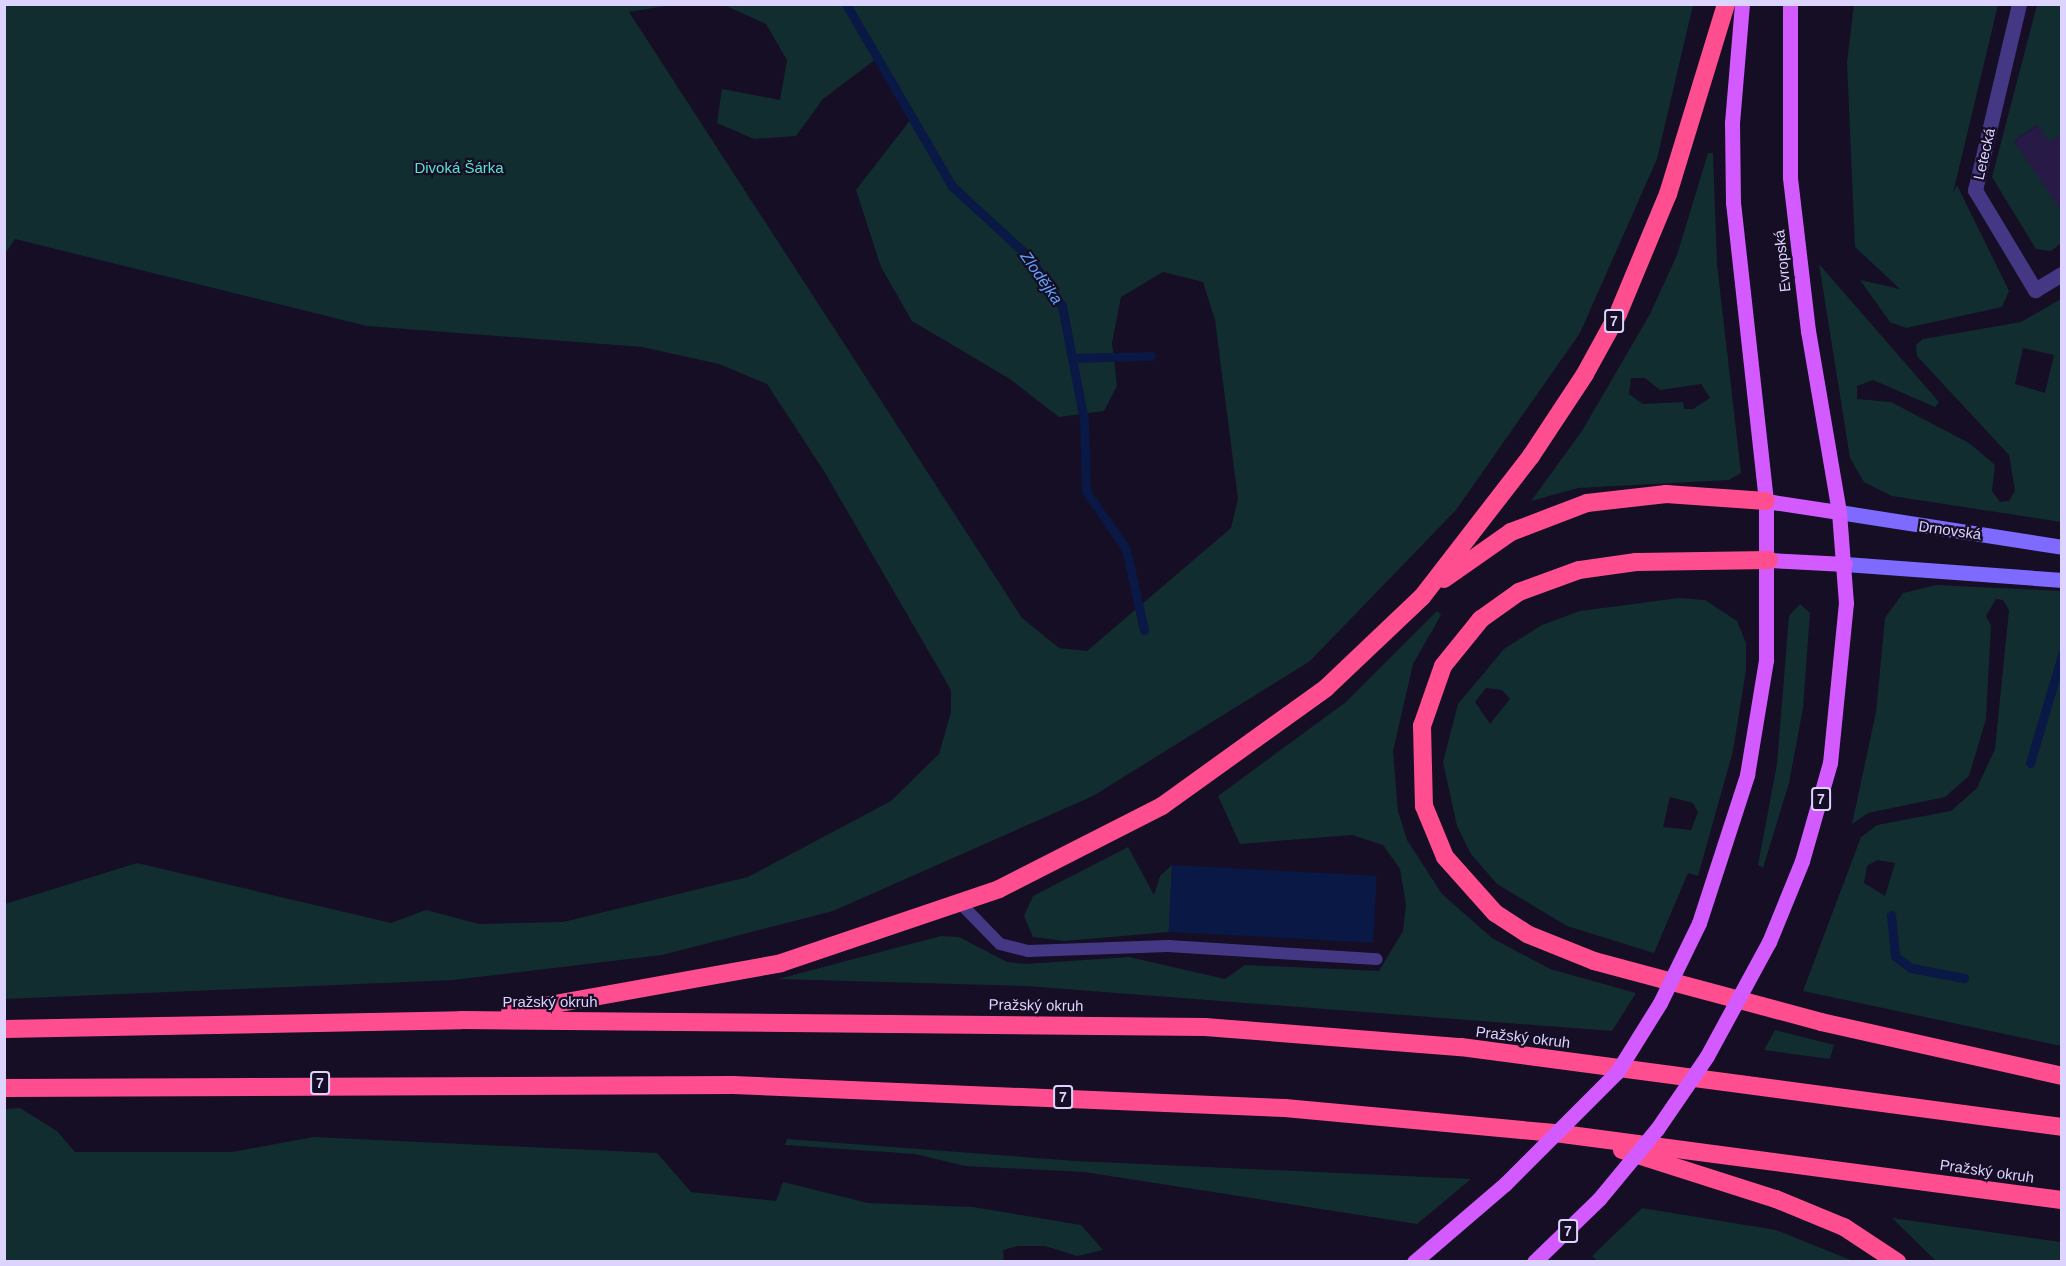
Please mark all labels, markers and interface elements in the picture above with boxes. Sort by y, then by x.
street label: Letecká [1969,126,1999,182]
park label: Divoká Šárka [414,159,504,177]
street label: Evropská [1770,229,1794,293]
water label: Zlodějka [1016,248,1066,308]
road number: 7 [1604,310,1624,332]
street label: Drnovská [1917,517,1983,543]
road number: 7 [1810,788,1832,810]
street label: Pražský okruh [502,993,598,1011]
street label: Pražský okruh [988,995,1084,1015]
street label: Pražský okruh [1475,1022,1571,1052]
road number: 7 [310,1072,330,1094]
road number: 7 [1052,1086,1074,1108]
street label: Pražský okruh [1939,1155,2035,1187]
road number: 7 [1558,1220,1578,1242]

